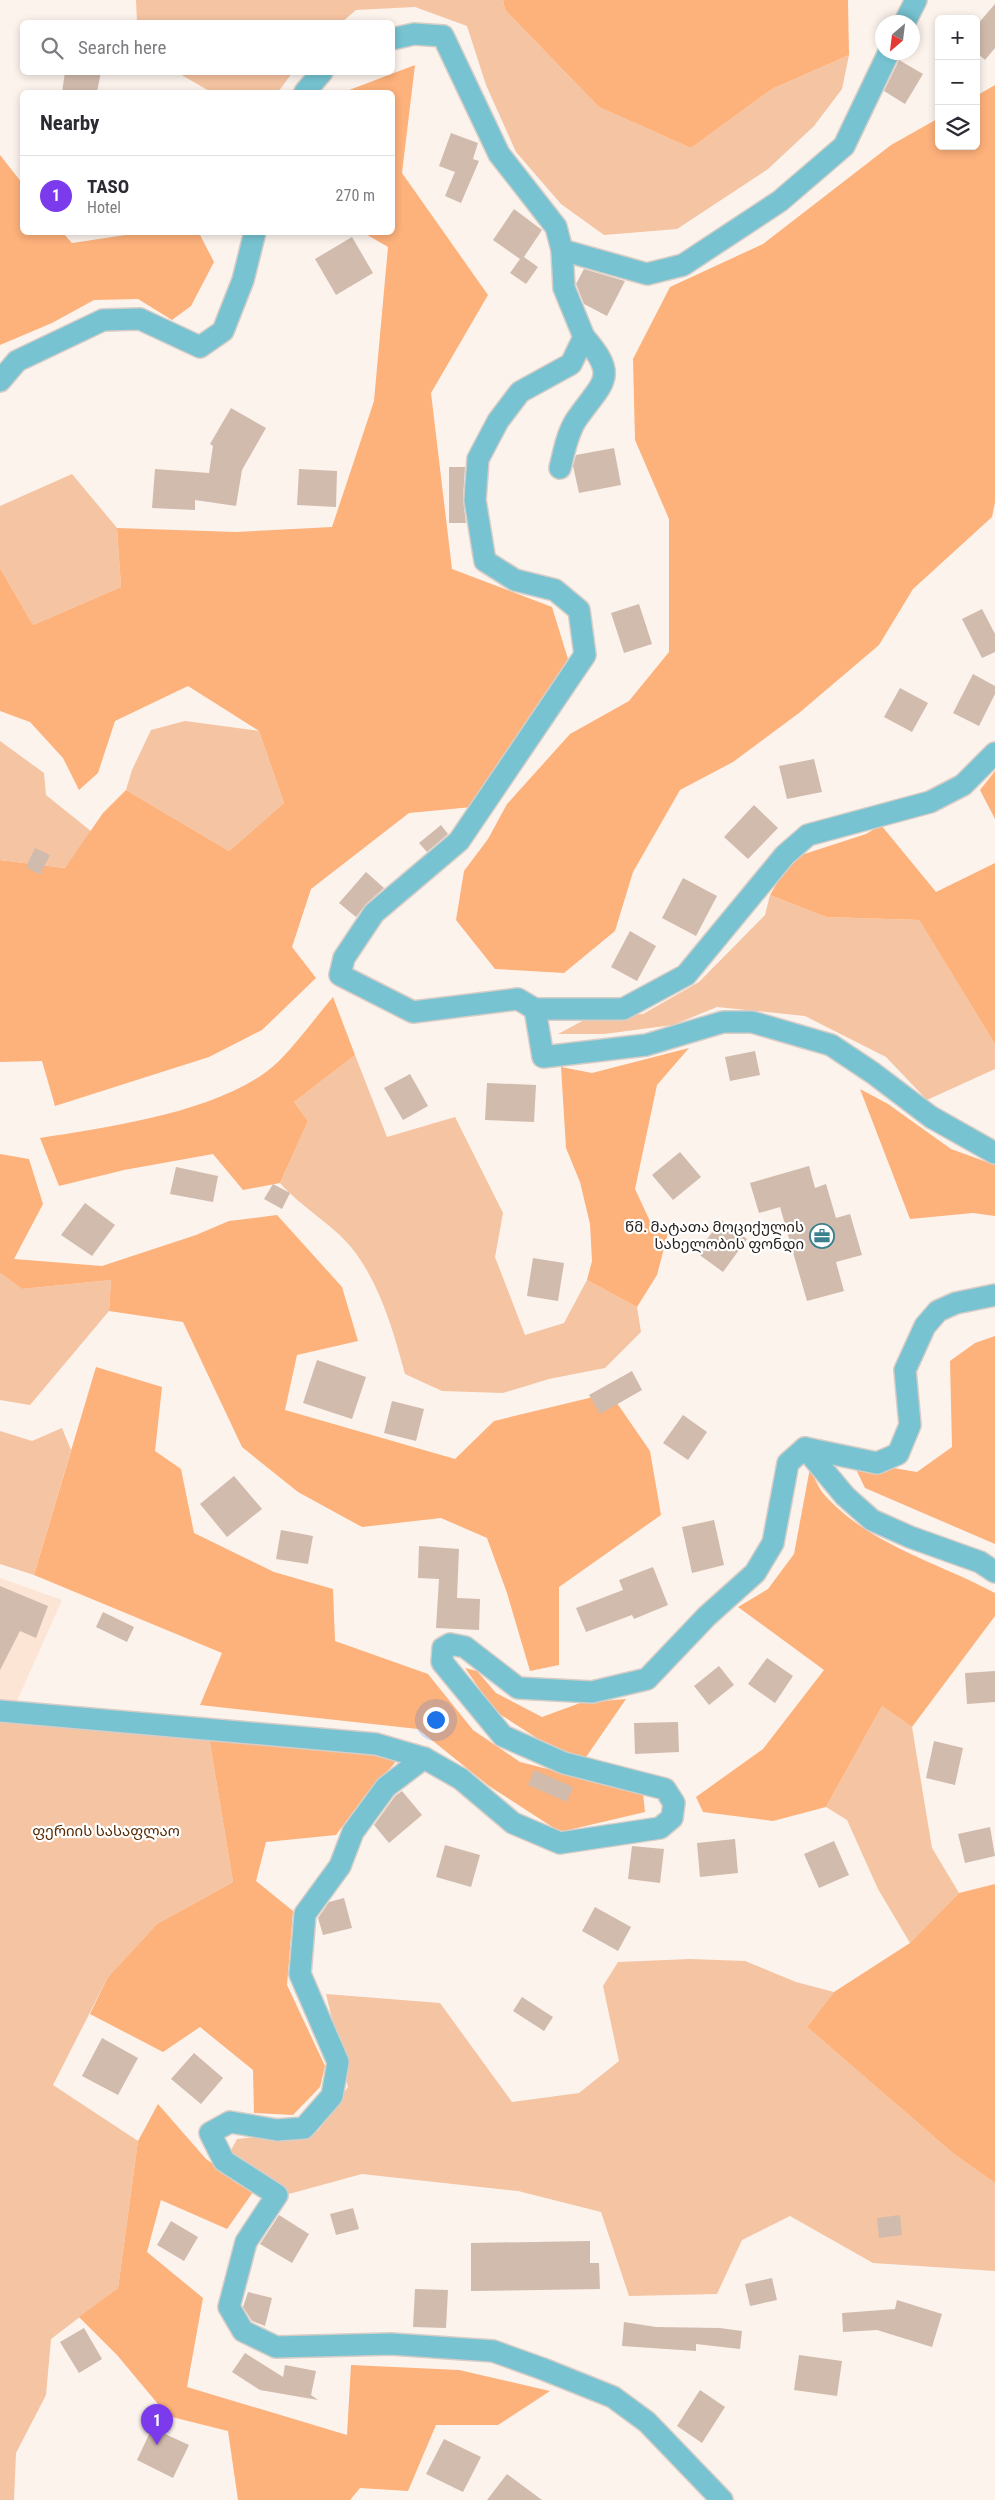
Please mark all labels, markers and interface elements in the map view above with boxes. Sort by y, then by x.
north arrow [875,15,920,60]
map controls [935,15,980,150]
button: + [935,15,980,60]
search box [20,20,395,75]
icon: search [38,34,66,62]
text: Search here [78,36,166,59]
button: − [935,60,980,105]
button: layers [935,105,980,150]
text: Nearby [40,111,99,135]
text: TASO [87,175,129,198]
text: 1 [52,186,60,205]
text: 270 m [336,186,375,205]
text: Hotel [87,198,121,217]
place label: წმ. მატათა მოციქულის სახელობის ფონდი [625,1218,804,1253]
office icon: წმ. მატათა მოციქულის სახელობის ფონდი [809,1223,835,1249]
your location [423,1707,449,1733]
park label: ფერიის სასაფლაო [32,1822,180,1840]
pin: 1 [141,2404,173,2445]

